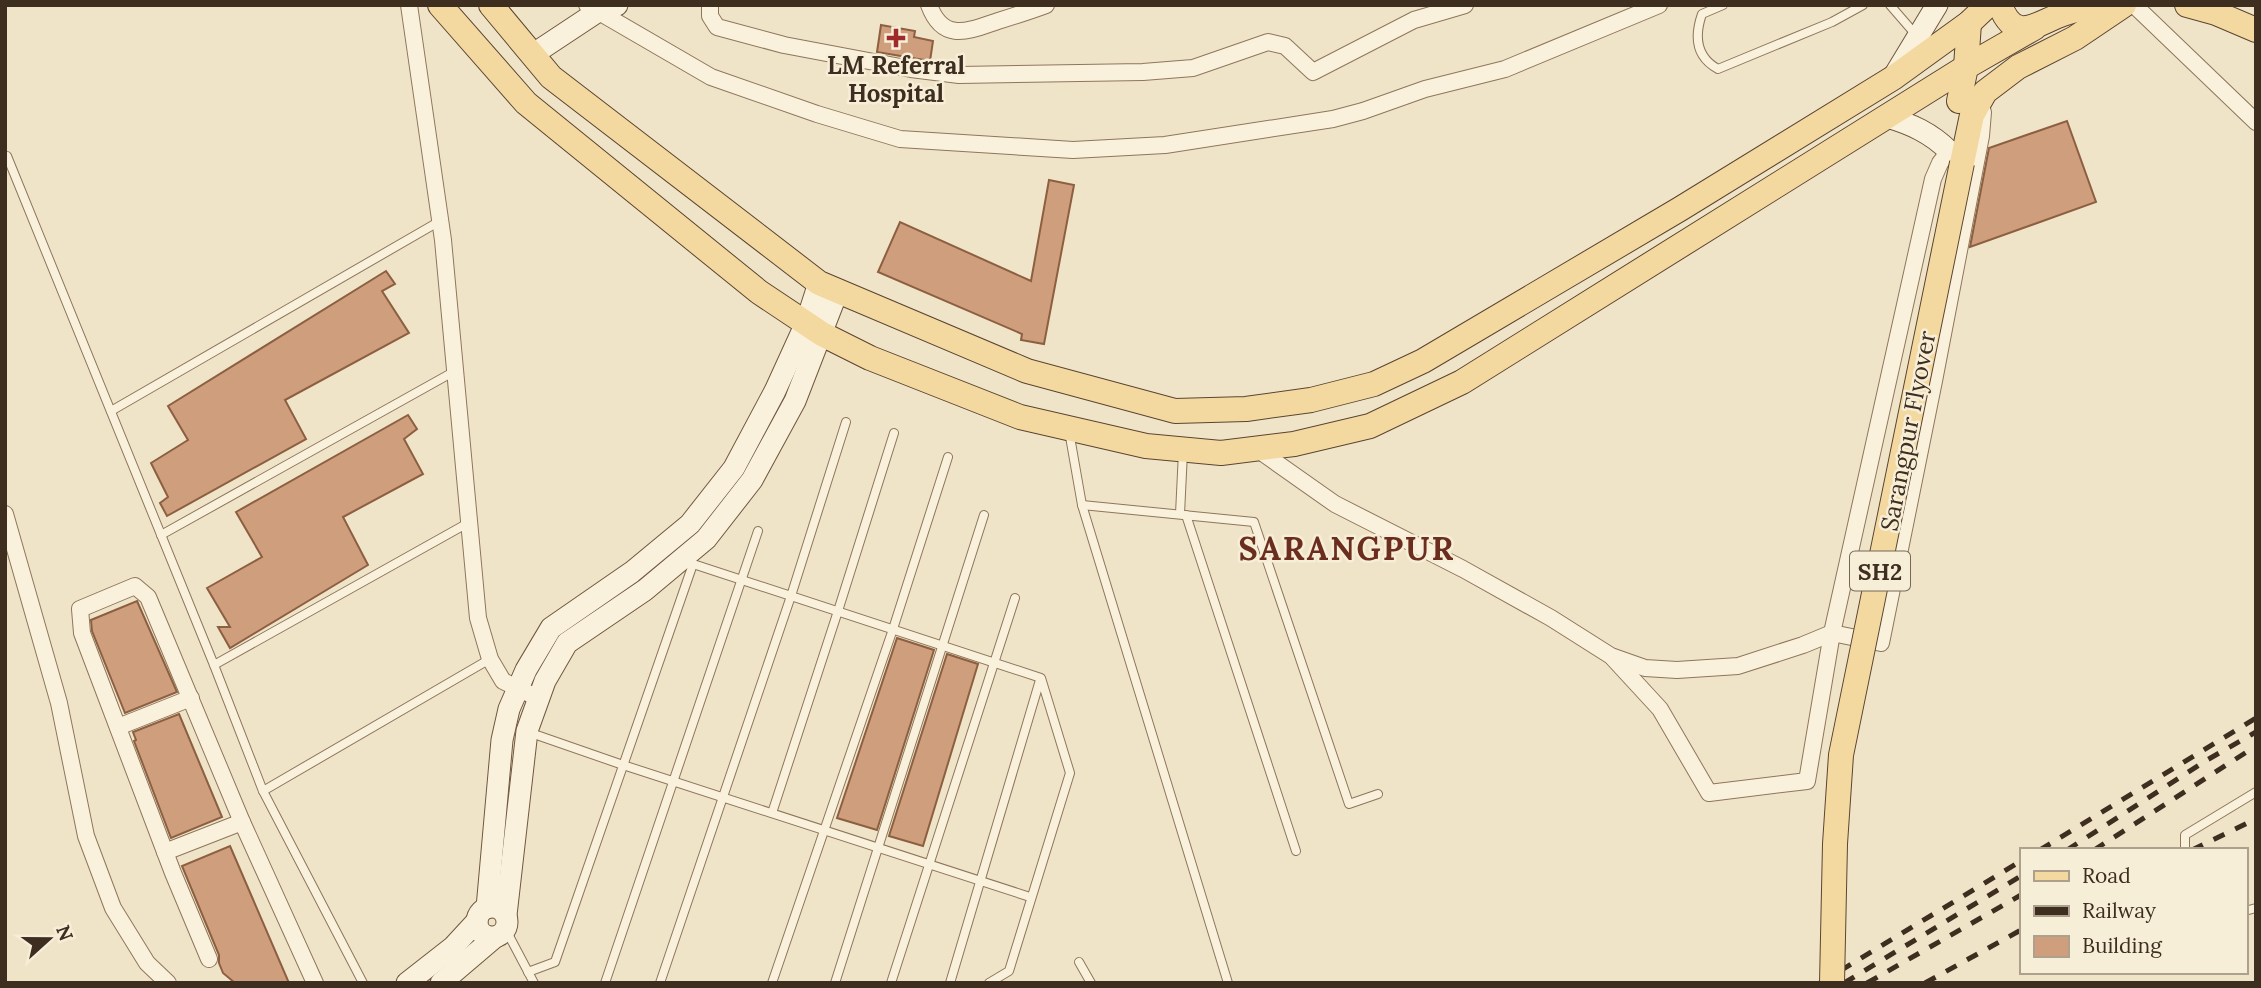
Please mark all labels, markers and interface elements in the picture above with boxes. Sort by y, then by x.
marker: LM Referral Hospital [886,28,906,48]
place label: LM Referral Hospital [827,50,965,109]
street label: Sarangpur Flyover [1873,328,1943,534]
district label: SARANGPUR [1239,528,1455,569]
road number: SH2 [1850,552,1910,590]
legend [2020,848,2247,974]
text: Road [2082,862,2131,889]
text: Railway [2082,897,2156,924]
north arrow [14,904,84,974]
text: N [51,922,79,944]
text: Building [2082,932,2162,959]

